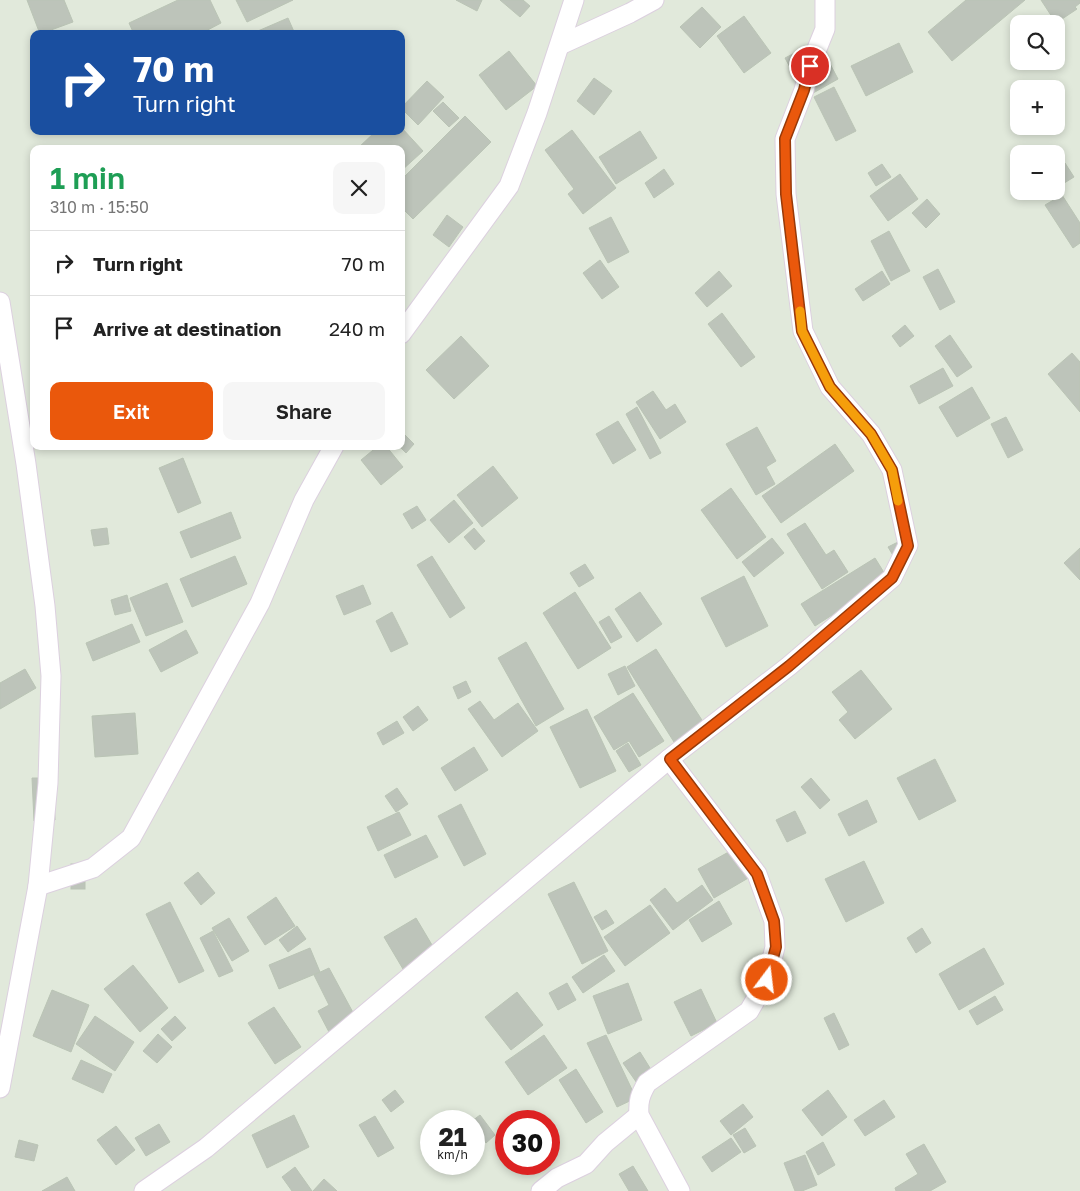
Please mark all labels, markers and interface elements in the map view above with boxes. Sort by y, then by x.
map controls [1010,15,1065,200]
button: search [1010,15,1065,70]
pin [789,45,831,87]
text: 70 m [133,48,214,90]
icon: right [50,50,115,115]
icon: arrive [796,52,824,80]
button: + [1010,80,1065,135]
text: Turn right [133,90,236,117]
button: − [1010,145,1065,200]
text: 1 min [50,160,125,196]
button: close [333,162,385,214]
text: 310 m · 15:50 [50,197,149,217]
icon: right [50,249,78,277]
text: Turn right [93,252,183,275]
text: 70 m [342,252,385,275]
icon: arrive [50,314,78,342]
text: Arrive at destination [93,317,281,340]
text: 240 m [329,317,385,340]
button: Exit [50,382,213,440]
button: Share [223,382,385,440]
position arrow [740,953,792,1005]
speed limit sign: 30 [495,1110,560,1175]
text: 21 [438,1121,467,1152]
text: km/h [437,1147,468,1162]

